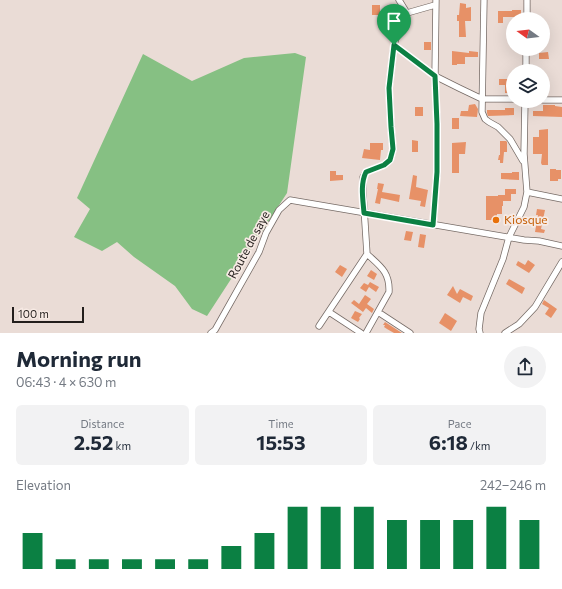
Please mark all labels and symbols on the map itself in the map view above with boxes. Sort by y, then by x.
pin [377,4,411,45]
north arrow [506,12,550,56]
street label: Route de saye [224,208,272,281]
place label: Kiosque [504,212,548,226]
marker: Kiosque [491,215,501,225]
scale bar [12,305,84,324]

